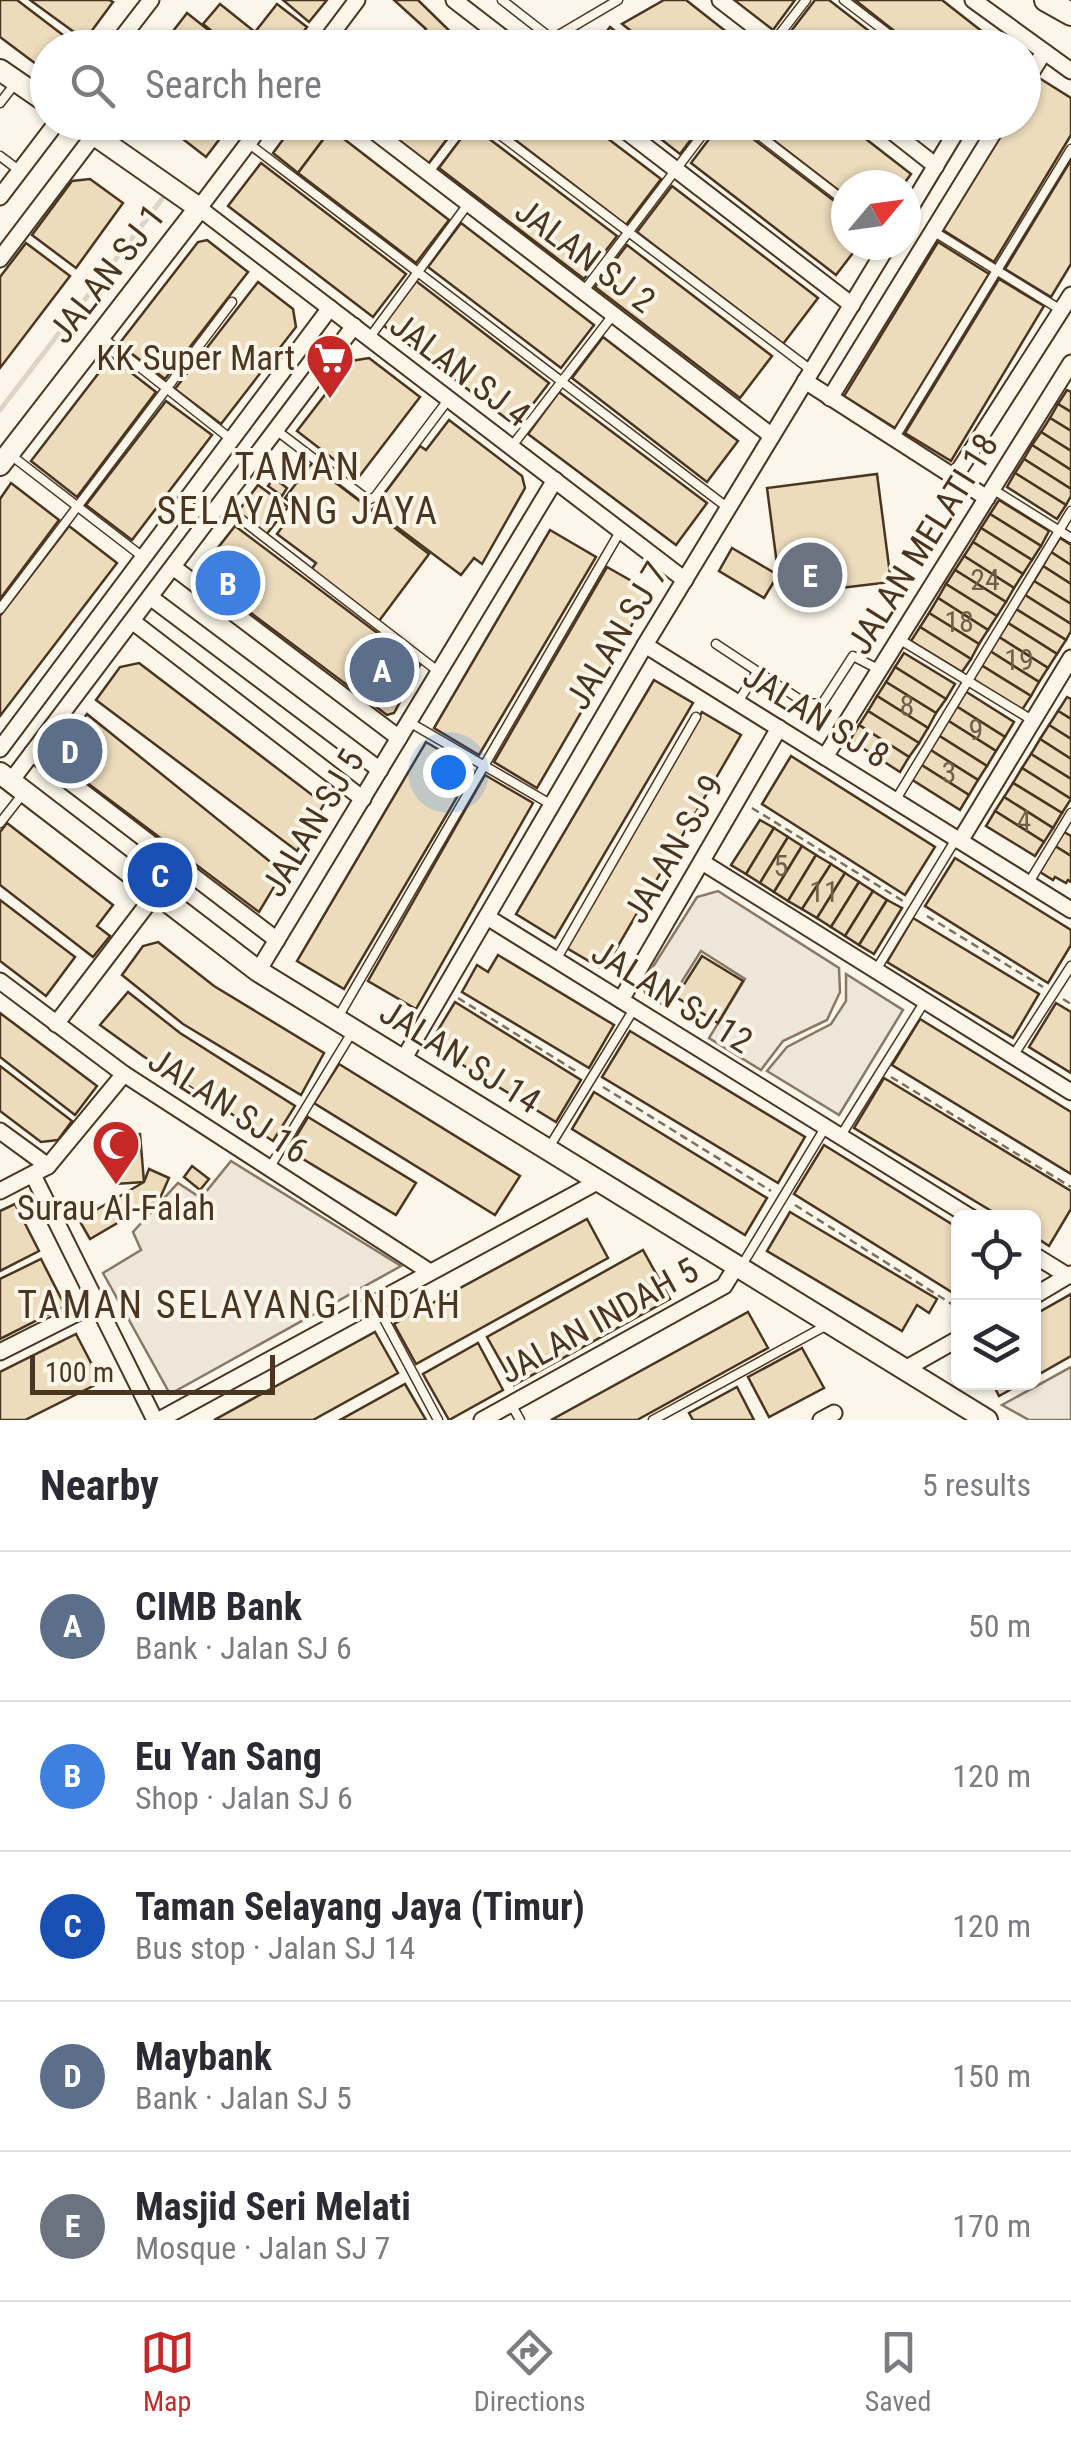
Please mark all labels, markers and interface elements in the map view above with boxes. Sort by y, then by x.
search box [30,30,1041,140]
icon: search [65,58,120,113]
text: Search here [145,63,322,107]
north arrow [831,170,921,260]
street label: JALAN SJ 2 [507,190,663,322]
street label: JALAN SJ 1 [40,197,174,351]
street label: JALAN SJ 4 [382,304,538,436]
supermarket icon: KK Super Mart [304,332,356,400]
place label: KK Super Mart [96,338,295,379]
street label: JALAN MELATI 18 [838,426,1008,662]
district label: TAMAN SELAYANG JAYA [157,445,439,533]
pin: E [778,538,842,612]
pin: B [196,546,260,620]
street label: JALAN SJ 7 [557,555,677,717]
house number: 24 [970,562,1000,597]
house number: 18 [944,603,974,639]
pin: A [350,632,414,708]
house number: 19 [1004,642,1034,677]
street label: JALAN SJ 8 [736,655,896,777]
house number: 8 [900,688,914,723]
house number: 9 [969,712,983,747]
pin: D [38,714,102,788]
street label: JALAN SJ 5 [253,742,373,904]
your location [423,747,474,798]
house number: 3 [942,755,956,790]
street label: JALAN SJ 9 [615,768,733,930]
house number: 4 [1017,803,1031,838]
pin: C [128,838,192,912]
house number: 5 [774,848,788,883]
house number: 11 [809,874,839,909]
street label: JALAN SJ 12 [584,932,760,1062]
street label: JALAN SJ 14 [372,992,548,1122]
street label: JALAN SJ 16 [141,1039,315,1173]
mosque icon: Surau Al-Falah [90,1118,142,1186]
place label: Surau Al-Falah [17,1188,215,1229]
map controls [951,1210,1041,1390]
button: locate [951,1210,1041,1300]
street label: JALAN INDAH 5 [492,1250,706,1392]
district label: TAMAN SELAYANG INDAH [17,1283,463,1327]
button: layers [951,1300,1041,1390]
scale bar [30,1350,275,1394]
text: 100 m [45,1356,114,1389]
text: Nearby [40,1461,159,1510]
text: 5 results [922,1466,1031,1504]
text: CIMB Bank [135,1585,302,1629]
text: A [63,1607,82,1645]
text: 50 m [968,1607,1031,1645]
text: Bank · Jalan SJ 6 [135,1629,352,1667]
text: Eu Yan Sang [135,1735,322,1779]
text: B [64,1757,81,1795]
text: 120 m [952,1757,1031,1795]
text: Shop · Jalan SJ 6 [135,1779,353,1817]
text: Taman Selayang Jaya (Timur) [135,1885,585,1929]
text: C [63,1907,82,1945]
text: 120 m [952,1907,1031,1945]
text: Bus stop · Jalan SJ 14 [135,1929,415,1967]
text: Maybank [135,2035,272,2079]
text: D [63,2057,82,2095]
text: 150 m [952,2057,1031,2095]
text: Bank · Jalan SJ 5 [135,2079,352,2117]
text: Masjid Seri Melati [135,2185,411,2229]
text: E [65,2207,80,2245]
text: 170 m [952,2207,1031,2245]
text: Mosque · Jalan SJ 7 [135,2229,390,2267]
tab: Map [140,2325,195,2418]
tab: Directions [474,2325,586,2418]
tab: Saved [865,2325,931,2418]

